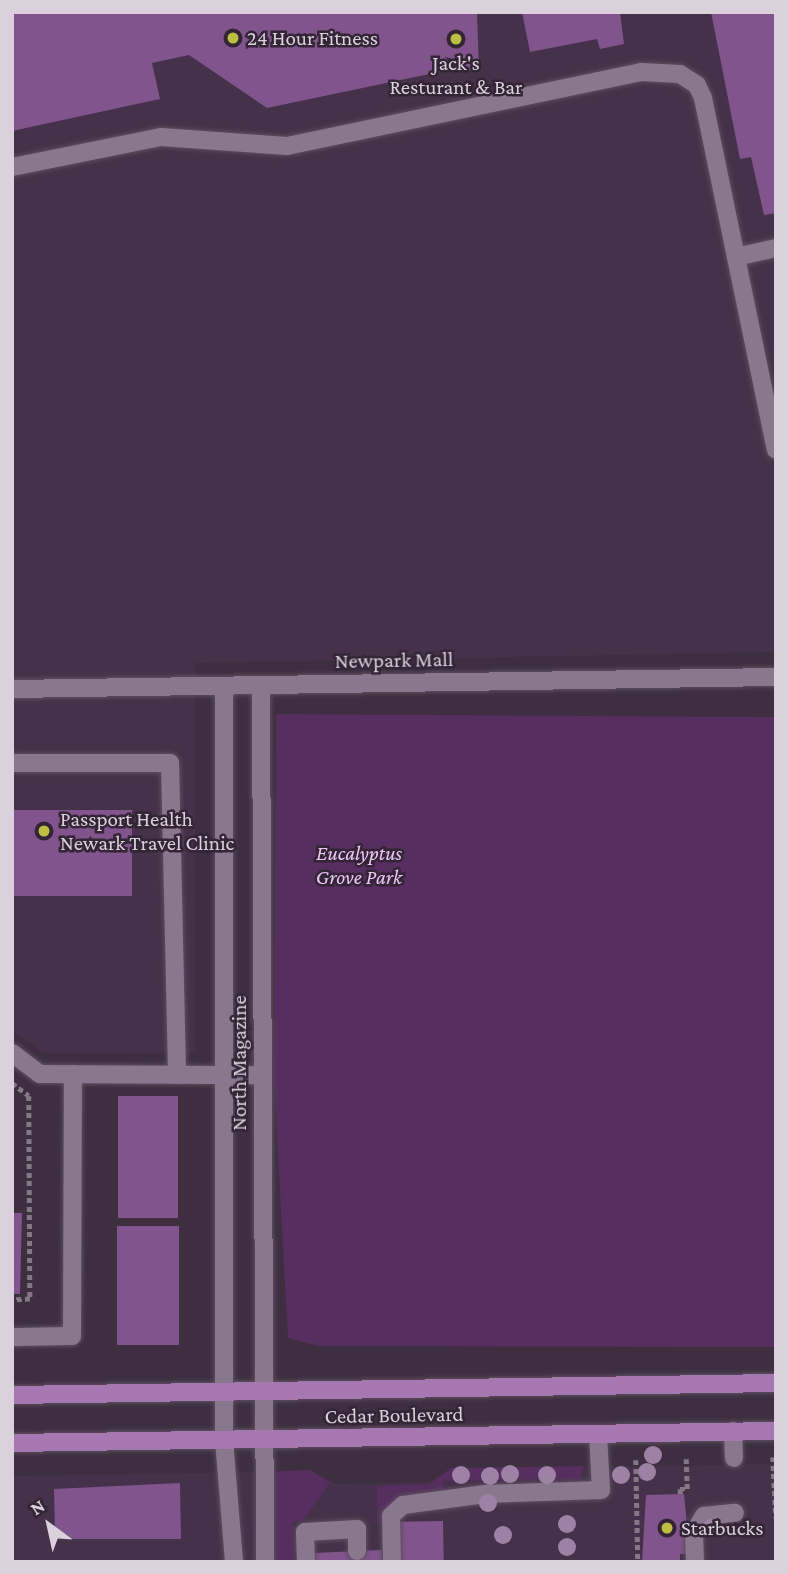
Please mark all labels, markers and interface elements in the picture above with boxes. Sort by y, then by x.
place label: 24 Hour Fitness [247,25,378,51]
marker: 24 Hour Fitness [225,30,241,46]
marker: Jack's Resturant & Bar [448,31,464,47]
place label: Jack's Resturant & Bar [389,50,523,100]
street label: Newpark Mall [335,646,453,674]
place label: Passport Health Newark Travel Clinic [60,806,234,856]
marker: Passport Health Newark Travel Clinic [34,821,54,841]
park label: Eucalyptus Grove Park [316,840,402,890]
street label: North Magazine [226,995,252,1131]
street label: Cedar Boulevard [324,1401,464,1429]
north arrow [14,1490,84,1560]
text: N [26,1495,48,1519]
place label: Starbucks [681,1515,763,1541]
marker: Starbucks [659,1520,675,1536]

